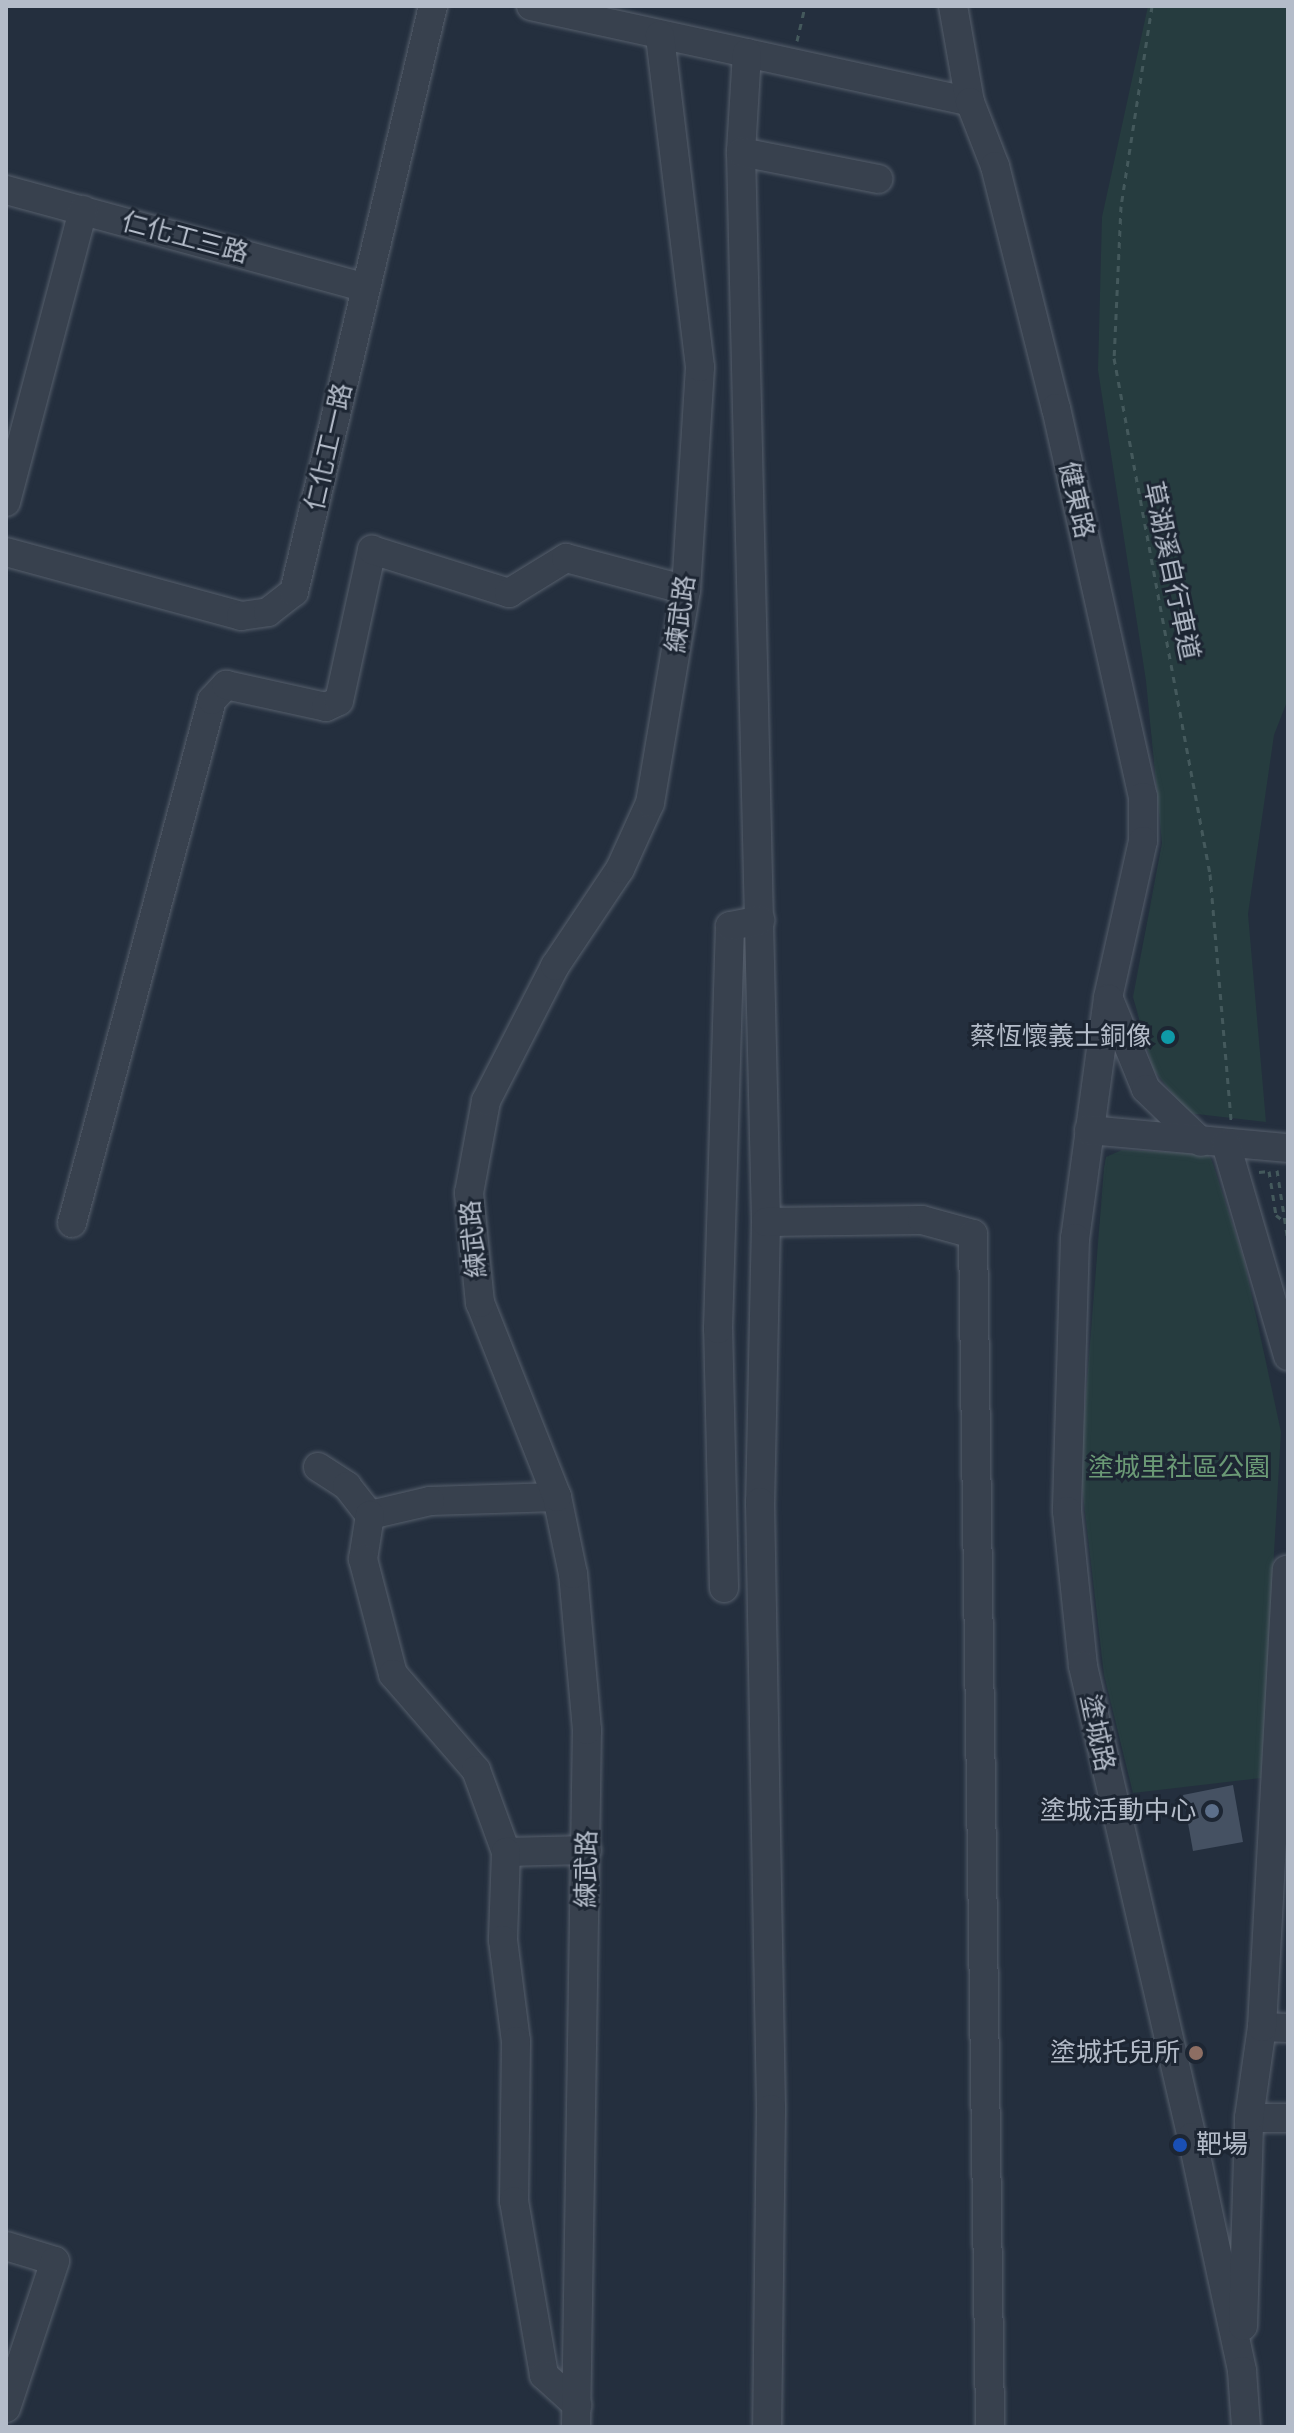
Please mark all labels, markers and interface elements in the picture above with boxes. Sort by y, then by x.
street label: 仁化工三路 [118,206,252,270]
street label: 仁化工一路 [299,380,359,514]
street label: 健東路 [1052,458,1100,542]
street label: 草湖溪自行車道 [1137,479,1205,663]
street label: 練武路 [660,573,702,655]
place label: 蔡恆懷義士銅像 [970,1021,1152,1053]
marker: 蔡恆懷義士銅像 [1159,1028,1177,1046]
street label: 練武路 [455,1199,493,1279]
park label: 塗城里社區公園 [1088,1452,1270,1484]
street label: 塗城路 [1074,1692,1120,1774]
place label: 塗城活動中心 [1040,1795,1196,1827]
marker: 塗城活動中心 [1203,1802,1221,1820]
street label: 練武路 [571,1830,603,1908]
place label: 塗城托兒所 [1050,2037,1180,2069]
marker: 塗城托兒所 [1187,2044,1205,2062]
place label: 靶場 [1196,2129,1248,2161]
marker: 靶場 [1171,2136,1189,2154]

